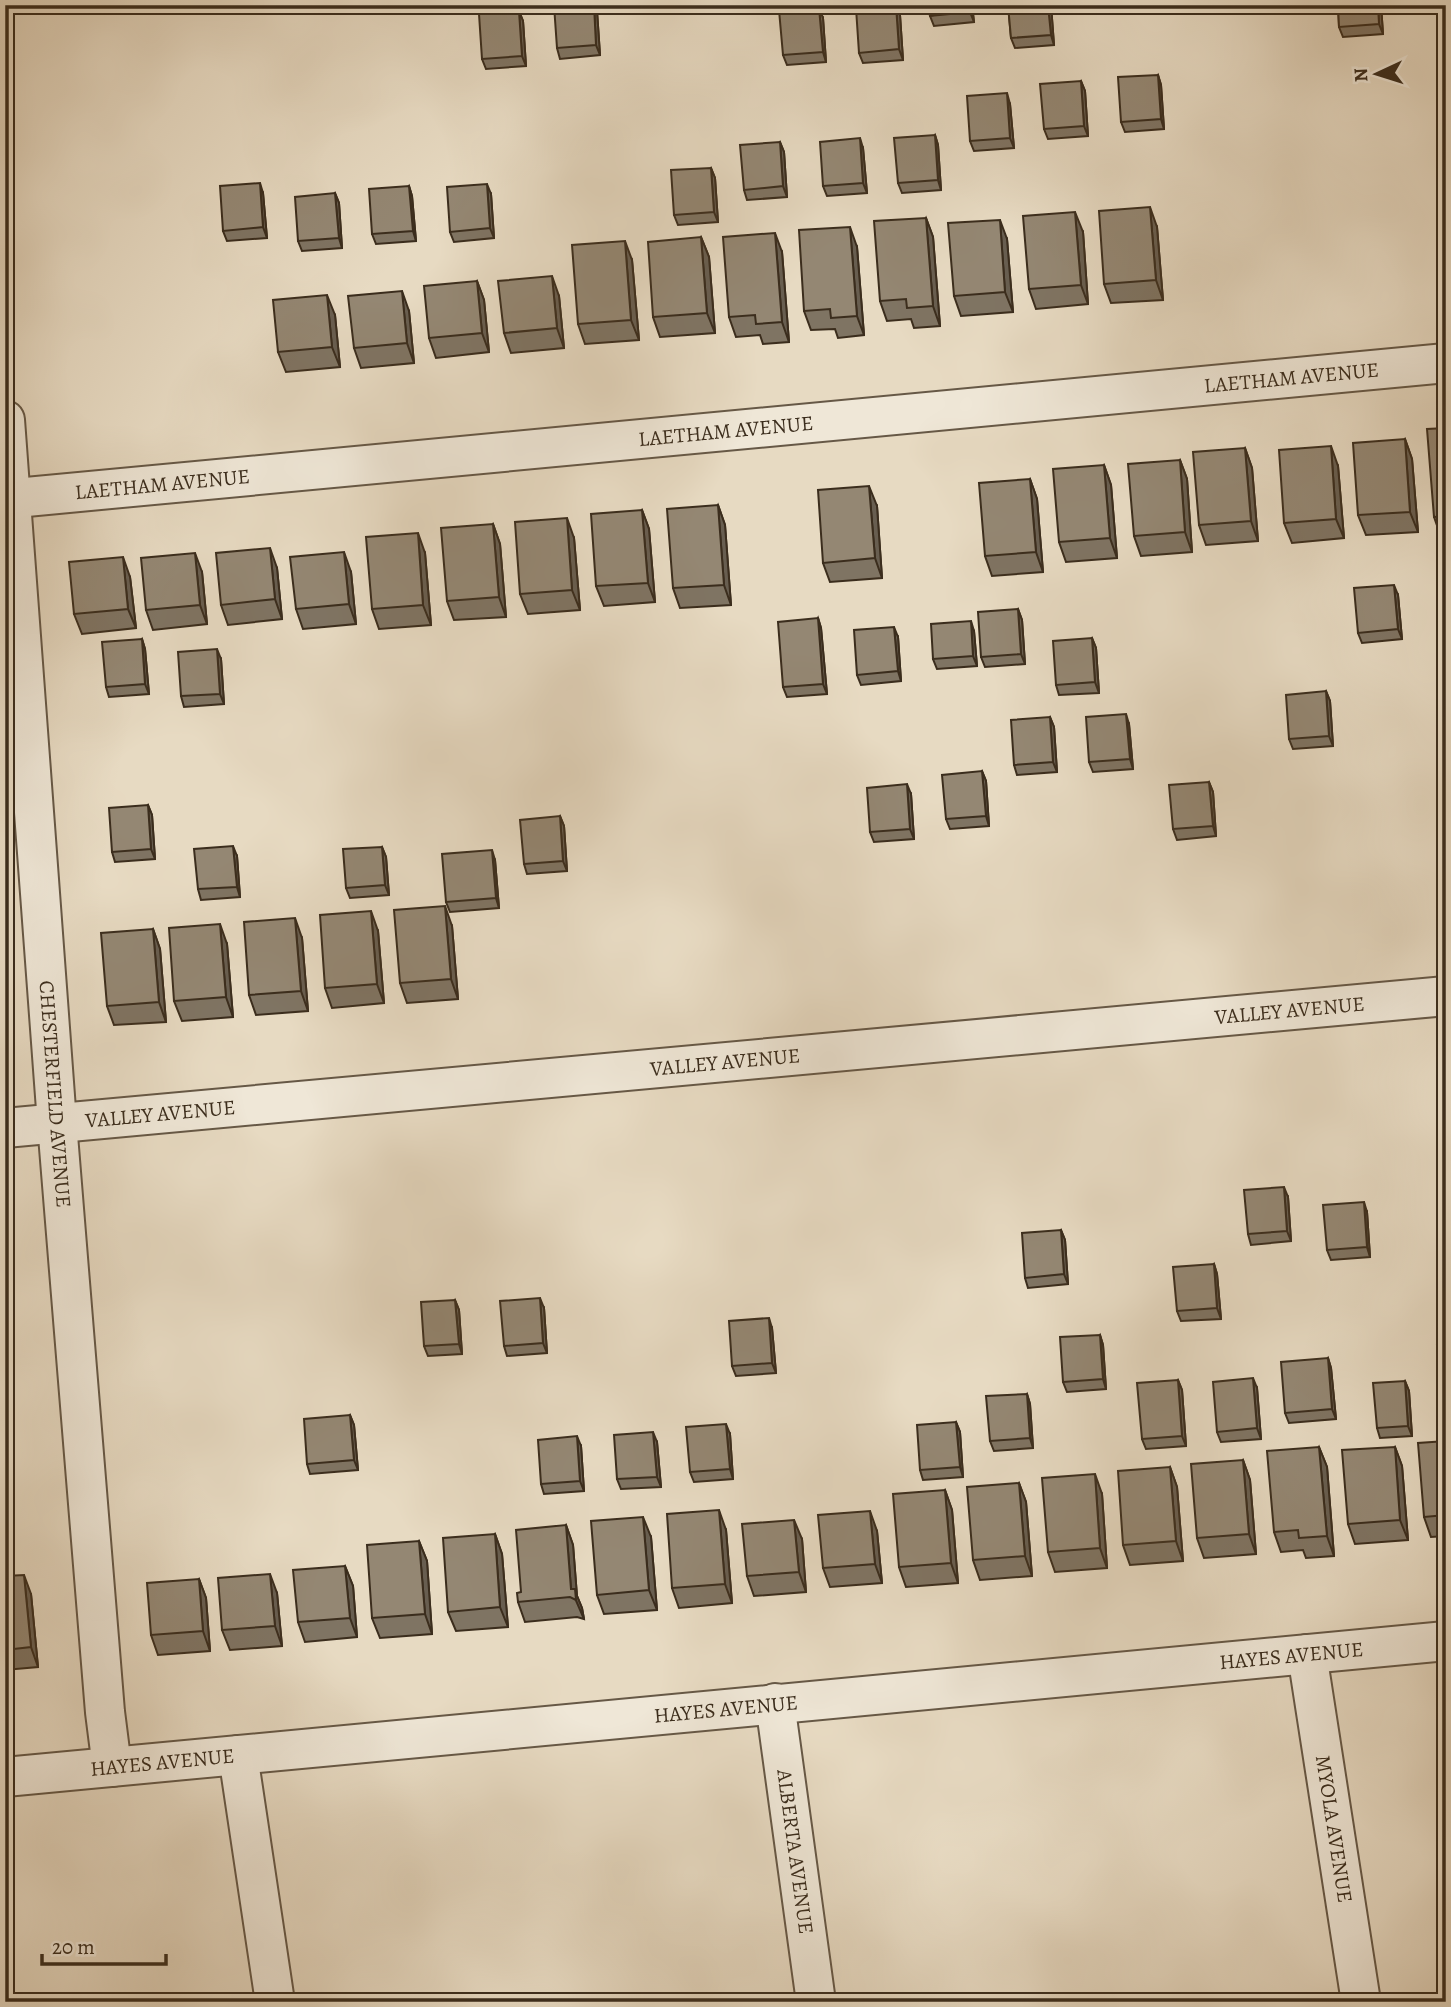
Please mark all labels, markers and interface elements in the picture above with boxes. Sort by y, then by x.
north arrow [1342,38,1412,108]
text: N [1348,67,1374,83]
street label: LAETHAM AVENUE [1203,355,1380,400]
street label: LAETHAM AVENUE [637,409,815,453]
street label: LAETHAM AVENUE [74,462,251,506]
street label: CHESTERFIELD AVENUE [33,980,78,1209]
street label: VALLEY AVENUE [1212,990,1366,1031]
street label: VALLEY AVENUE [648,1041,801,1083]
street label: VALLEY AVENUE [83,1093,237,1135]
street label: HAYES AVENUE [1218,1635,1365,1676]
street label: HAYES AVENUE [653,1688,799,1730]
street label: HAYES AVENUE [89,1741,236,1783]
street label: MYOLA AVENUE [1309,1753,1359,1905]
street label: ALBERTA AVENUE [770,1766,821,1936]
scale bar [42,1923,166,1967]
text: 20 m [52,1933,95,1961]

